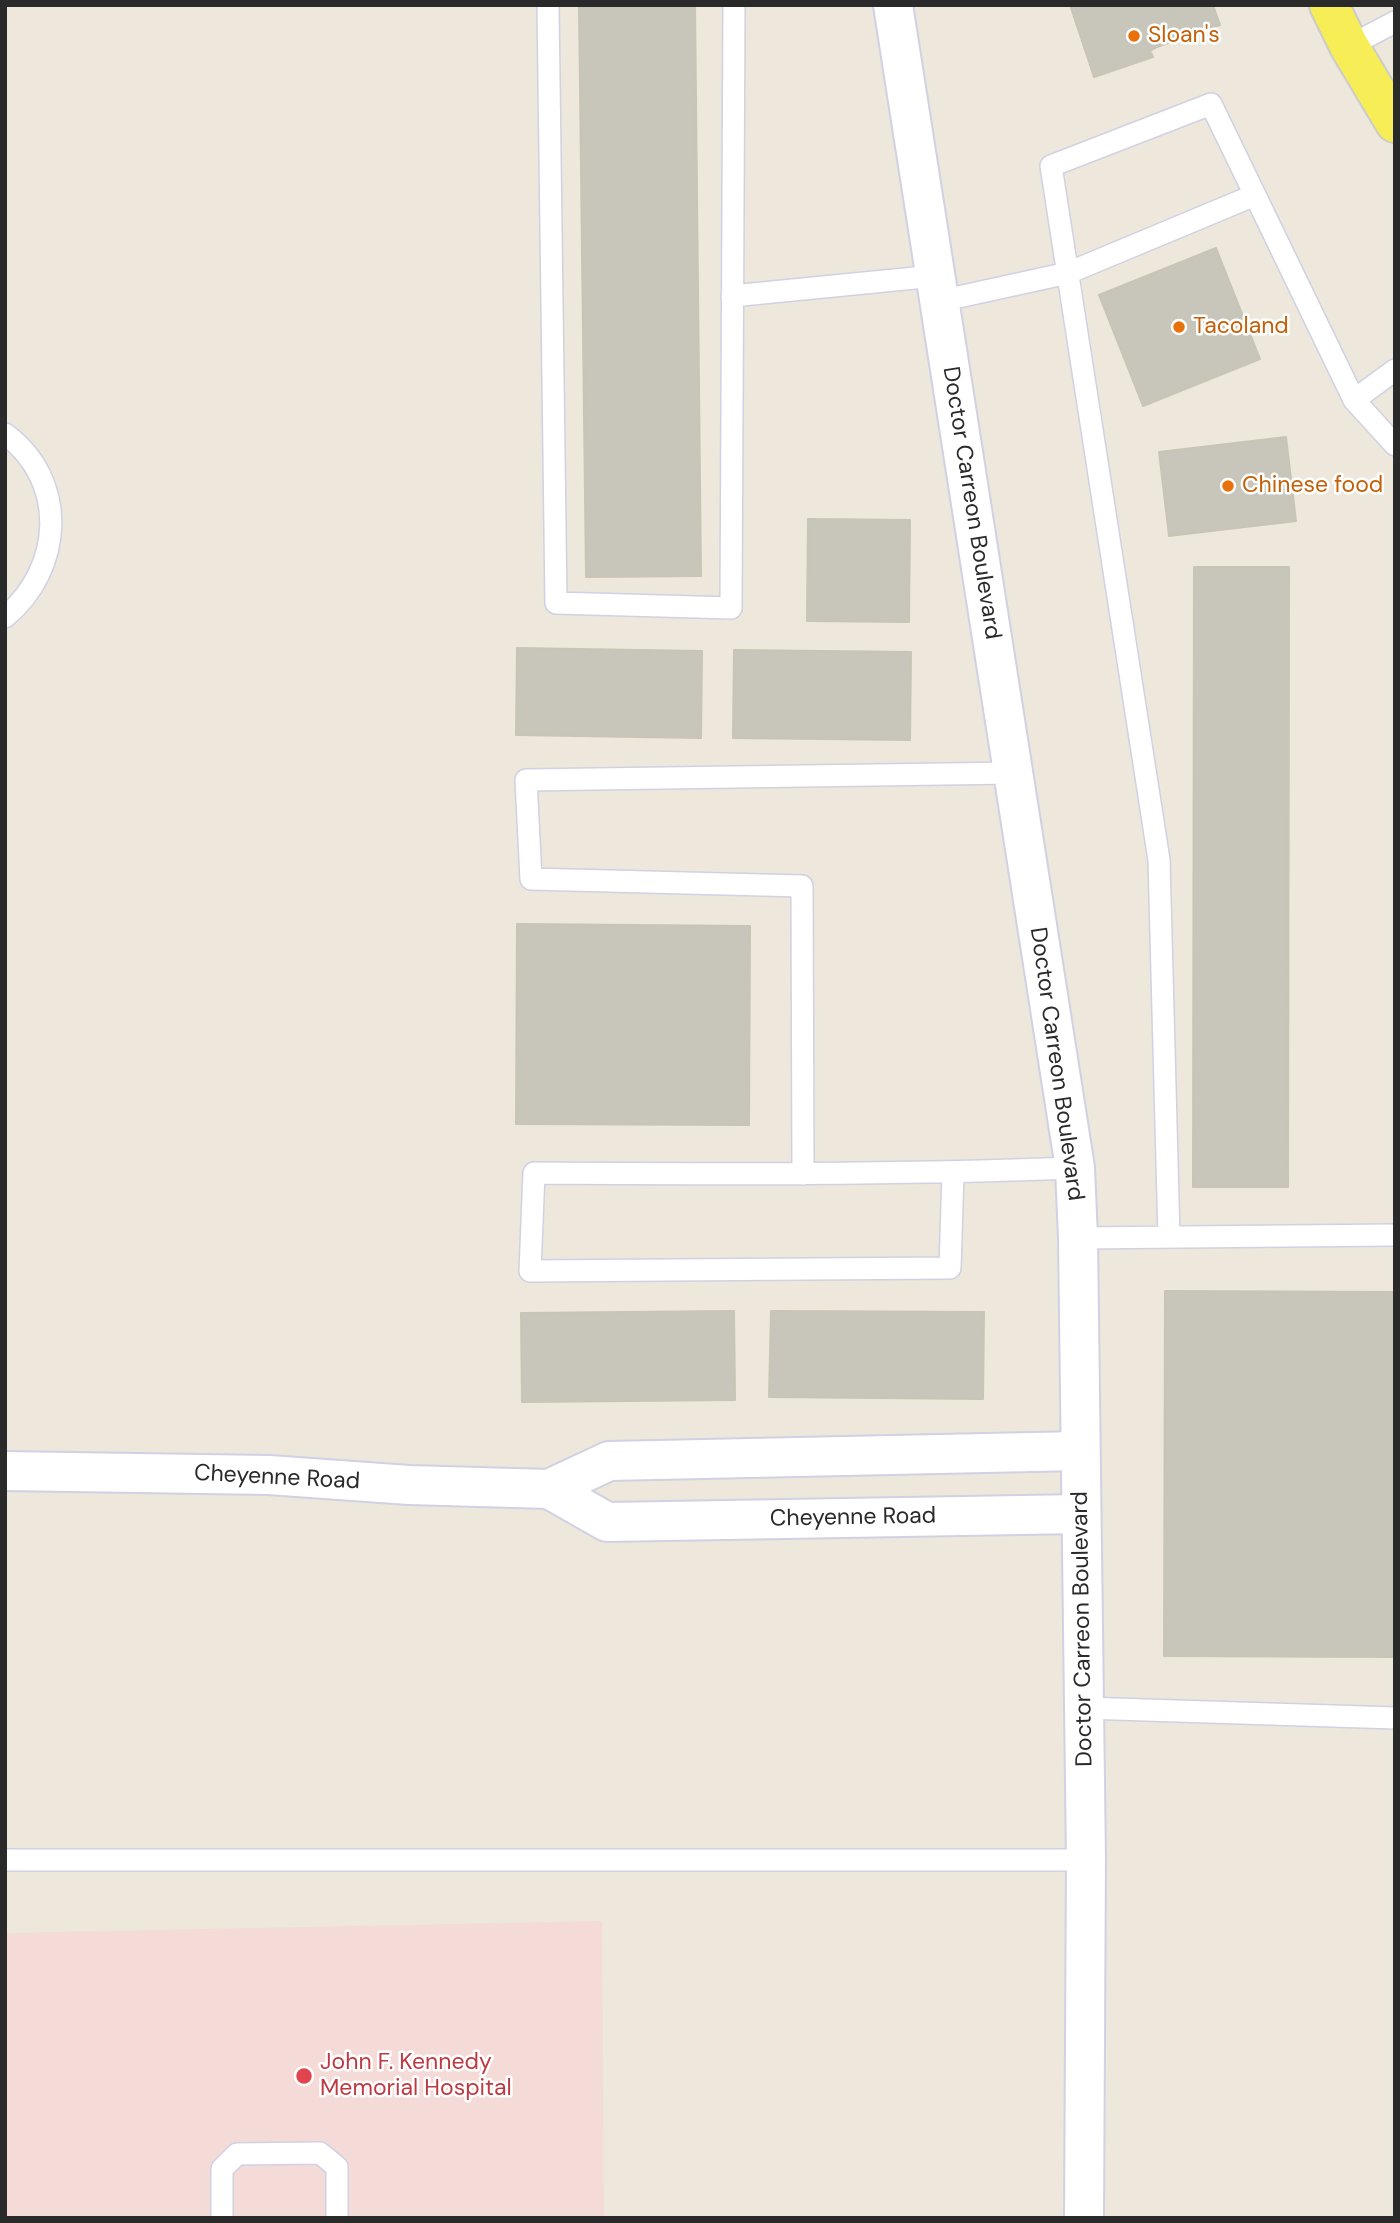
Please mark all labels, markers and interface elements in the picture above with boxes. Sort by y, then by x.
place label: Sloan's [1148,22,1220,50]
marker: Sloan's [1126,28,1142,44]
place label: Tacoland [1193,313,1289,341]
marker: Tacoland [1171,319,1187,335]
street label: Doctor Carreon Boulevard [936,365,1006,641]
place label: Chinese food [1242,472,1383,500]
marker: Chinese food [1220,478,1236,494]
street label: Doctor Carreon Boulevard [1023,926,1089,1202]
street label: Cheyenne Road [193,1460,361,1496]
street label: Doctor Carreon Boulevard [1067,1491,1099,1767]
street label: Cheyenne Road [770,1503,936,1533]
place label: John F. Kennedy Memorial Hospital [320,2049,512,2103]
marker: John F. Kennedy Memorial Hospital [294,2066,314,2086]

